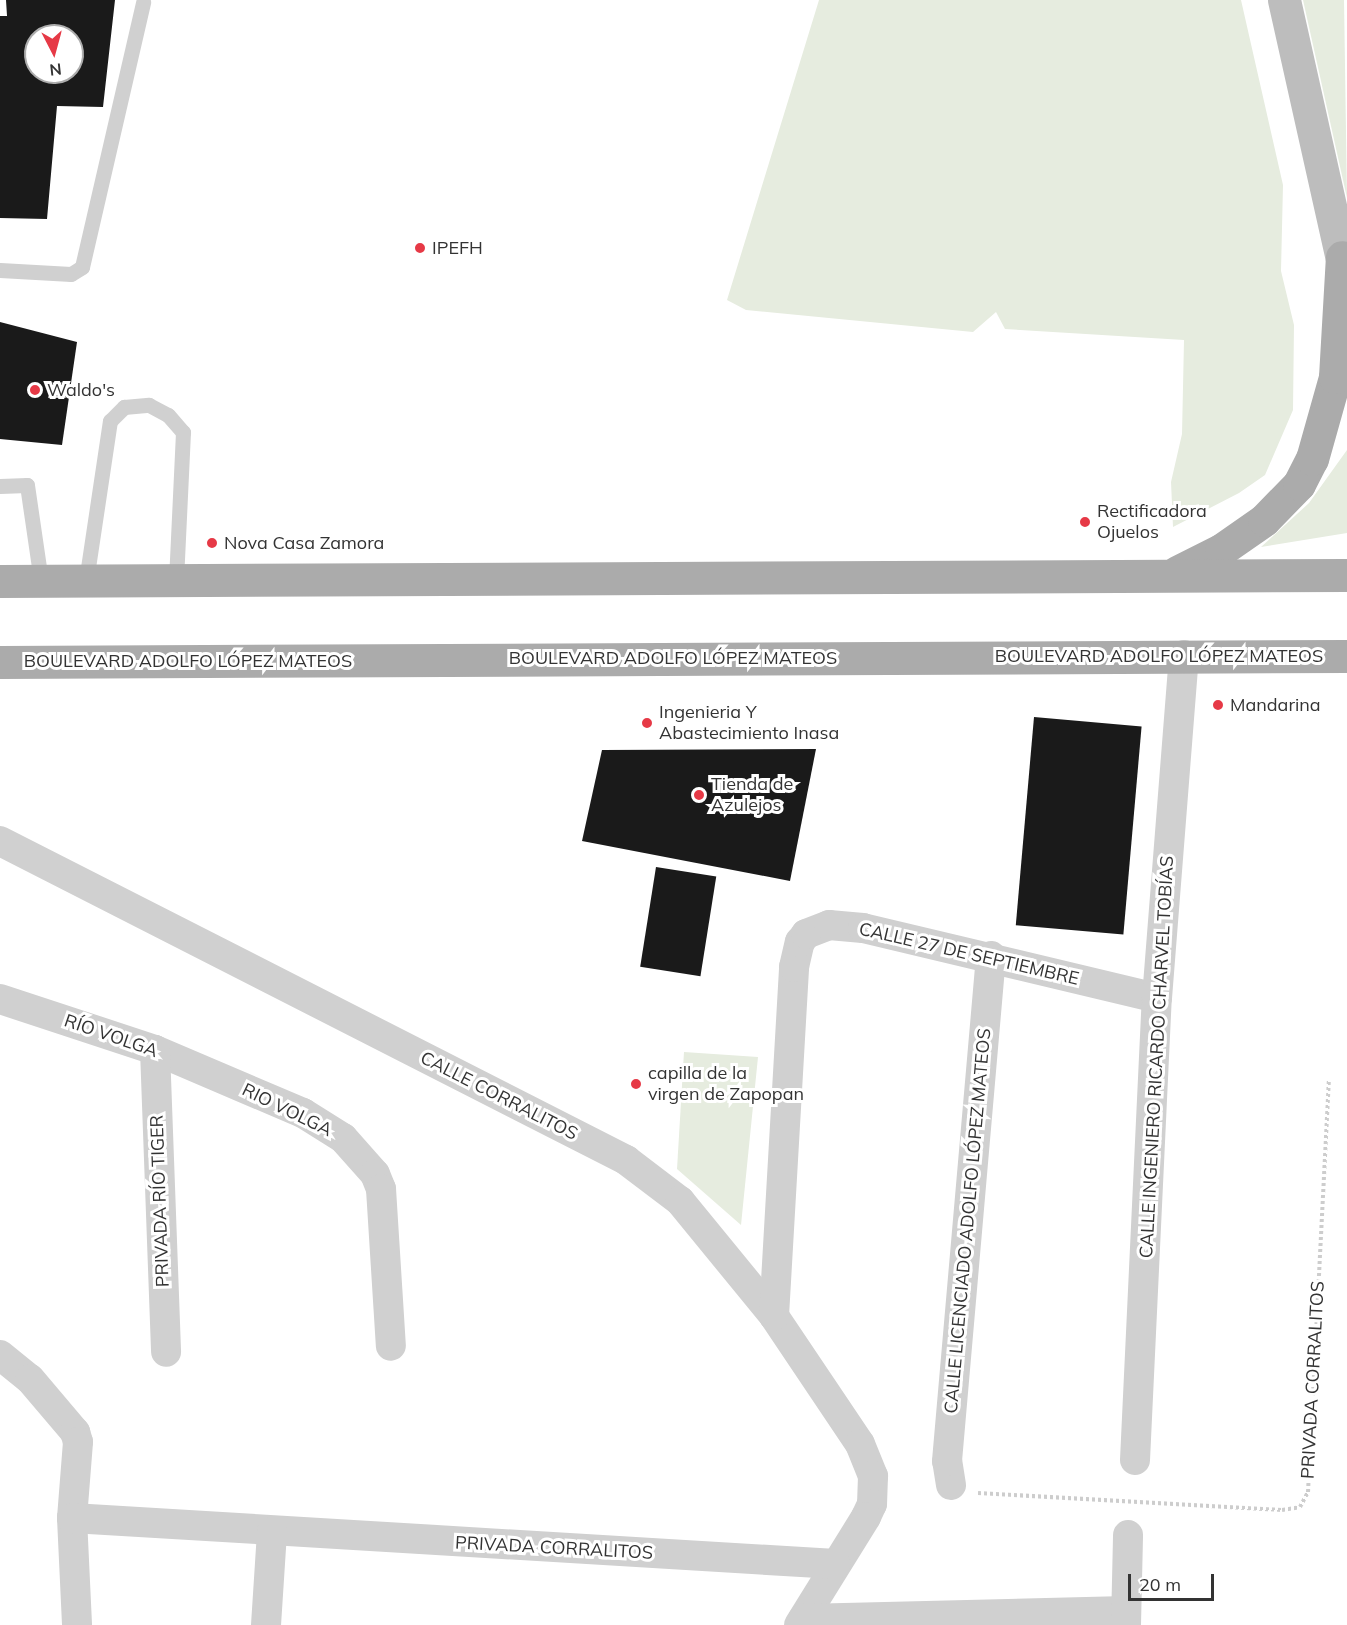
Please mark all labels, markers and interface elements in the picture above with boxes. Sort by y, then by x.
north arrow [24,24,84,84]
text: N [49,59,63,80]
place label: IPEFH [432,237,483,259]
marker: IPEFH [413,241,427,255]
place label: Waldo's [47,379,115,401]
marker: Waldo's [28,383,42,397]
place label: Rectificadora Ojuelos [1097,501,1207,544]
marker: Rectificadora Ojuelos [1078,515,1092,529]
place label: Nova Casa Zamora [224,532,384,554]
marker: Nova Casa Zamora [205,536,219,550]
street label: BOULEVARD ADOLFO LÓPEZ MATEOS [995,645,1323,667]
street label: BOULEVARD ADOLFO LÓPEZ MATEOS [509,647,837,669]
street label: BOULEVARD ADOLFO LÓPEZ MATEOS [24,650,352,672]
place label: Mandarina [1230,694,1321,716]
marker: Mandarina [1211,698,1225,712]
place label: Ingenieria Y Abastecimiento Inasa [659,702,839,744]
marker: Ingenieria Y Abastecimiento Inasa [640,716,654,730]
place label: Tienda de Azulejos [711,774,793,816]
marker: Tienda de Azulejos [692,788,706,802]
street label: CALLE INGENIERO RICARDO CHARVEL TOBÍAS [1136,855,1178,1259]
street label: CALLE 27 DE SEPTIEMBRE [857,918,1081,990]
street label: RÍO VOLGA [61,1010,161,1062]
street label: CALLE LICENCIADO ADOLFO LÓPEZ MATEOS [940,1028,996,1414]
street label: CALLE CORRALITOS [417,1047,581,1145]
place label: capilla de la virgen de Zapopan [648,1063,804,1106]
marker: capilla de la virgen de Zapopan [629,1077,643,1091]
street label: RIO VOLGA [238,1079,336,1141]
street label: PRIVADA RÍO TIGER [146,1115,174,1287]
street label: PRIVADA CORRALITOS [1297,1280,1329,1480]
street label: PRIVADA CORRALITOS [454,1532,654,1564]
scale bar [1131,1562,1216,1600]
text: 20 m [1139,1573,1181,1596]

